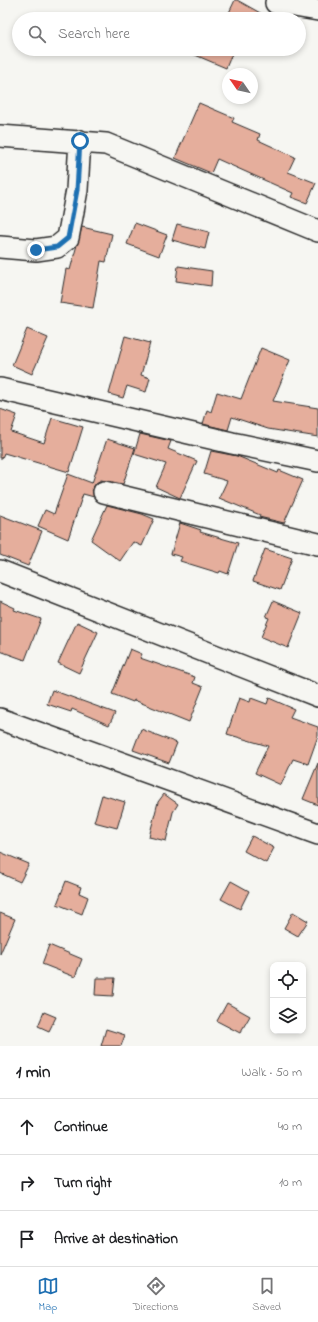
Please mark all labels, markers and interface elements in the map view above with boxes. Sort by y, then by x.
search box [12,12,306,56]
icon: search [26,23,48,45]
text: Search here [58,23,130,45]
north arrow [222,68,258,104]
route start [71,132,89,150]
route end [27,241,45,259]
map controls [270,962,306,1034]
button: locate [270,962,306,998]
button: layers [270,998,306,1034]
text: 1 min [16,1060,50,1085]
text: Walk · 50 m [241,1063,302,1082]
icon: ahead [16,1116,38,1138]
text: Continue [54,1116,108,1138]
text: 40 m [278,1117,302,1136]
icon: right [16,1172,38,1194]
text: Turn right [54,1172,112,1194]
text: 10 m [279,1173,302,1192]
icon: arrive [16,1228,38,1250]
text: Arrive at destination [54,1228,178,1250]
tab: Map [37,1275,59,1315]
tab: Directions [133,1275,178,1315]
tab: Saved [252,1275,281,1315]

